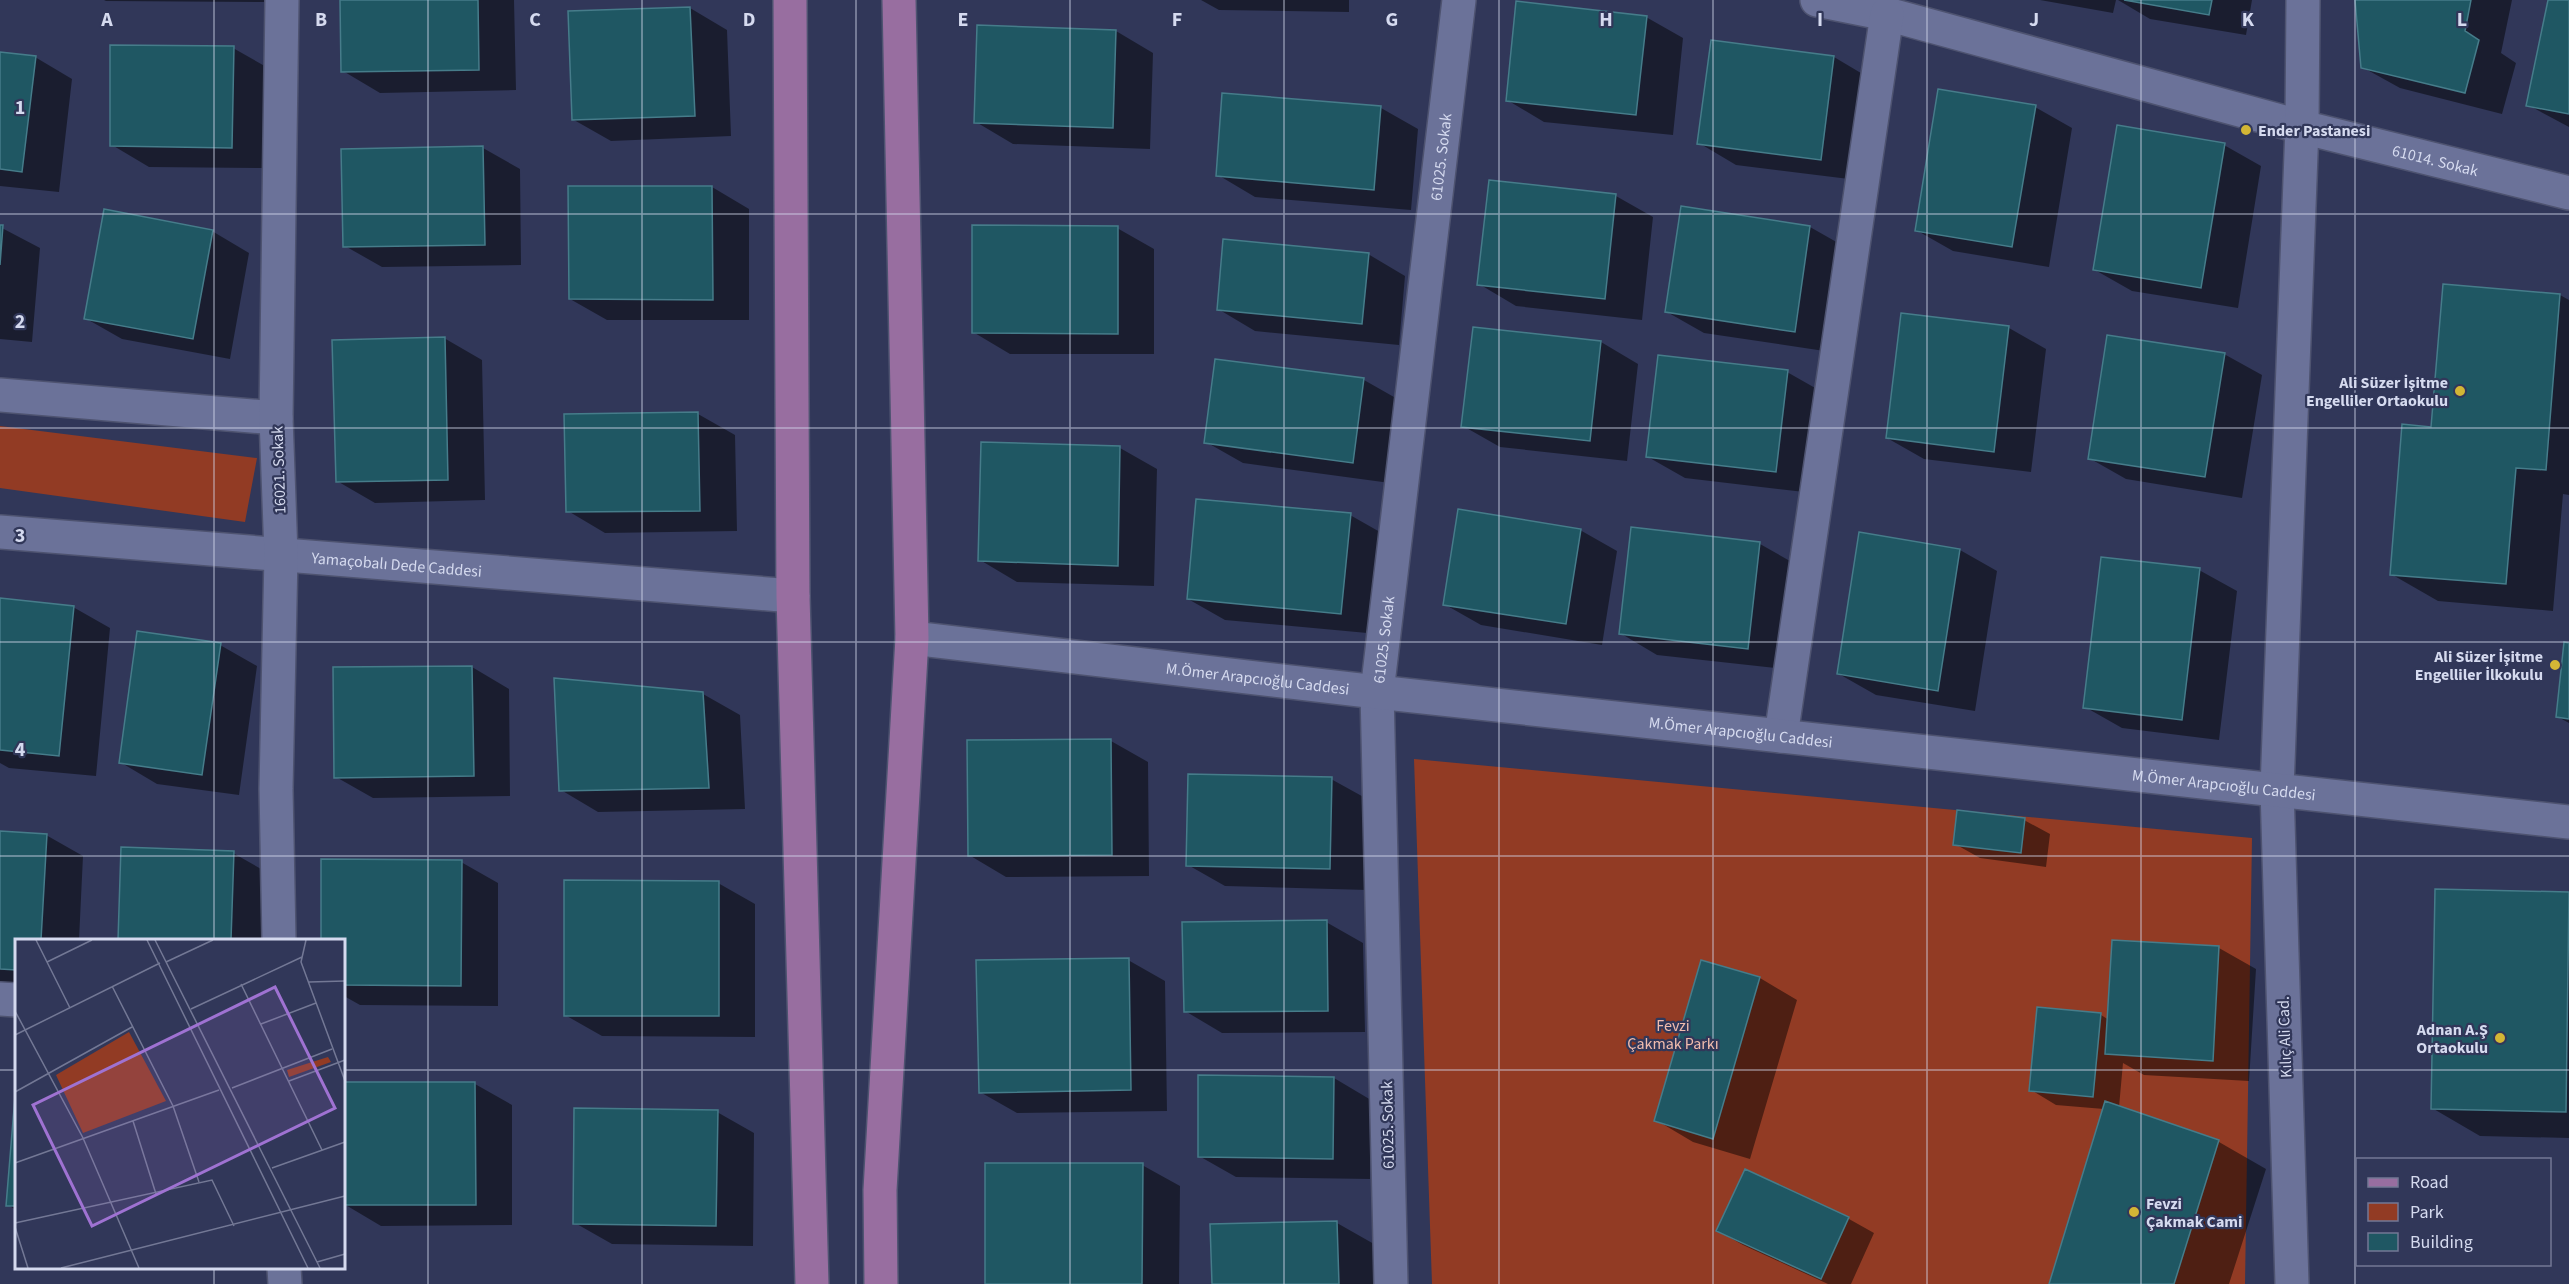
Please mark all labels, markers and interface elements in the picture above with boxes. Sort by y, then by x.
text: A [100,6,113,34]
text: B [315,6,327,34]
text: C [529,6,541,34]
text: D [743,6,755,34]
text: E [958,6,968,34]
text: F [1172,6,1182,34]
text: G [1386,6,1398,34]
text: H [1599,6,1613,34]
text: I [1817,6,1823,34]
text: J [2029,6,2039,34]
text: K [2242,6,2255,34]
text: L [2457,6,2467,34]
text: 1 [15,94,25,122]
street label: 61025. Sokak [1425,112,1458,202]
place label: Ender Pastanesi [2258,120,2370,142]
marker: Ender Pastanesi [2239,123,2253,137]
street label: 61014. Sokak [2390,140,2481,182]
text: 2 [15,308,25,336]
place label: Ali Süzer İşitme Engelliler Ortaokulu [2306,372,2448,412]
marker: Ali Süzer İşitme Engelliler Ortaokulu [2453,384,2467,398]
street label: 16021. Sokak [266,426,292,514]
text: 3 [15,522,25,550]
street label: Yamaçobalı Dede Caddesi [310,547,483,583]
street label: 61025. Sokak [1368,595,1400,685]
place label: Ali Süzer İşitme Engelliler İlkokulu [2415,646,2543,686]
street label: M.Ömer Arapcıoğlu Caddesi [1165,658,1351,701]
marker: Ali Süzer İşitme Engelliler İlkokulu [2548,658,2562,672]
street label: M.Ömer Arapcıoğlu Caddesi [1648,712,1834,754]
text: 4 [15,736,26,764]
street label: M.Ömer Arapcıoğlu Caddesi [2131,764,2317,806]
inset map [15,939,345,1269]
street label: Kılıç Ali Cad. [2273,996,2297,1078]
park label: Fevzi Çakmak Parkı [1627,1015,1719,1055]
place label: Adnan A.Ş Ortaokulu [2416,1019,2488,1059]
marker: Adnan A.Ş Ortaokulu [2493,1031,2507,1045]
street label: 61025. Sokak [1376,1081,1400,1169]
legend [2356,1158,2551,1266]
text: Road [2410,1170,2449,1195]
place label: Fevzi Çakmak Cami [2146,1193,2243,1233]
text: Park [2410,1200,2444,1225]
marker: Fevzi Çakmak Cami [2127,1205,2141,1219]
text: Building [2410,1230,2473,1255]

